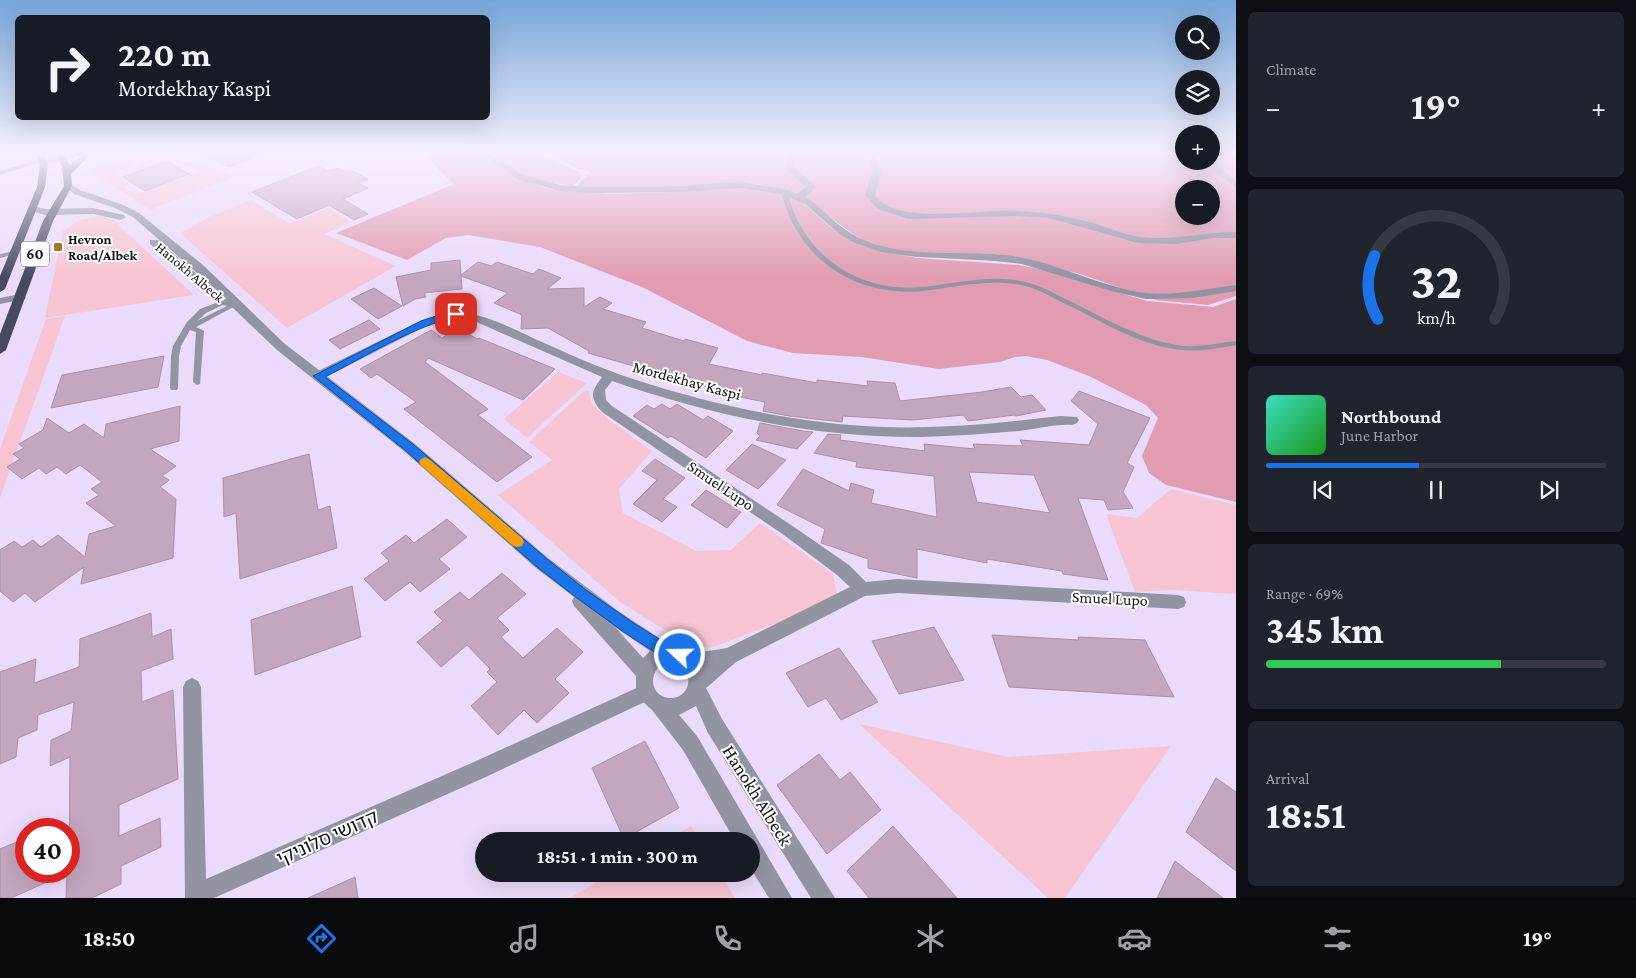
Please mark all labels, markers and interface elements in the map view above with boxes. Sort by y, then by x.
map controls [1175,15,1220,225]
button: search [1175,15,1220,60]
icon: right [35,35,100,100]
text: 220 m [118,35,211,74]
text: Climate [1266,61,1316,78]
button: layers [1175,70,1220,115]
text: Mordekhay Kaspi [118,76,271,101]
text: 19° [1411,85,1461,127]
text: − [1266,92,1281,123]
text: + [1591,92,1606,123]
button: + [1175,125,1220,170]
button: − [1175,180,1220,225]
place label: Hevron Road/Albek [68,231,138,263]
street label: Hanokh Albeck [153,239,228,305]
marker: Hevron Road/Albek [52,241,64,253]
road number: 60 [21,242,49,266]
text: 32 [1410,251,1462,309]
pin [435,293,477,335]
icon: arrive [442,300,470,328]
text: km/h [1417,308,1456,328]
street label: Mordekhay Kaspi [631,358,743,404]
text: Northbound [1341,406,1441,427]
text: June Harbor [1341,427,1418,444]
street label: Smuel Lupo [684,457,757,515]
icon: previous [1309,476,1337,504]
icon: pause [1422,476,1450,504]
icon: next [1535,476,1563,504]
text: Range · 69% [1266,585,1343,602]
street label: Smuel Lupo [1072,588,1148,610]
text: 345 km [1266,609,1384,651]
position arrow [653,628,705,680]
street label: Hanokh Albeck [718,741,797,850]
text: Arrival [1266,770,1310,787]
text: 18:51 [1266,794,1346,836]
street label: קדושי סלוניקי [273,806,381,869]
speed limit sign: 40 [15,818,80,883]
text: 18:51 · 1 min · 300 m [537,846,698,867]
icon: directions [304,921,339,956]
icon: music [507,921,542,956]
icon: phone [710,921,745,956]
icon: climate [913,921,948,956]
icon: car [1117,921,1152,956]
icon: filters [1320,921,1355,956]
text: 18:50 [84,926,135,951]
text: 19° [1523,926,1552,951]

